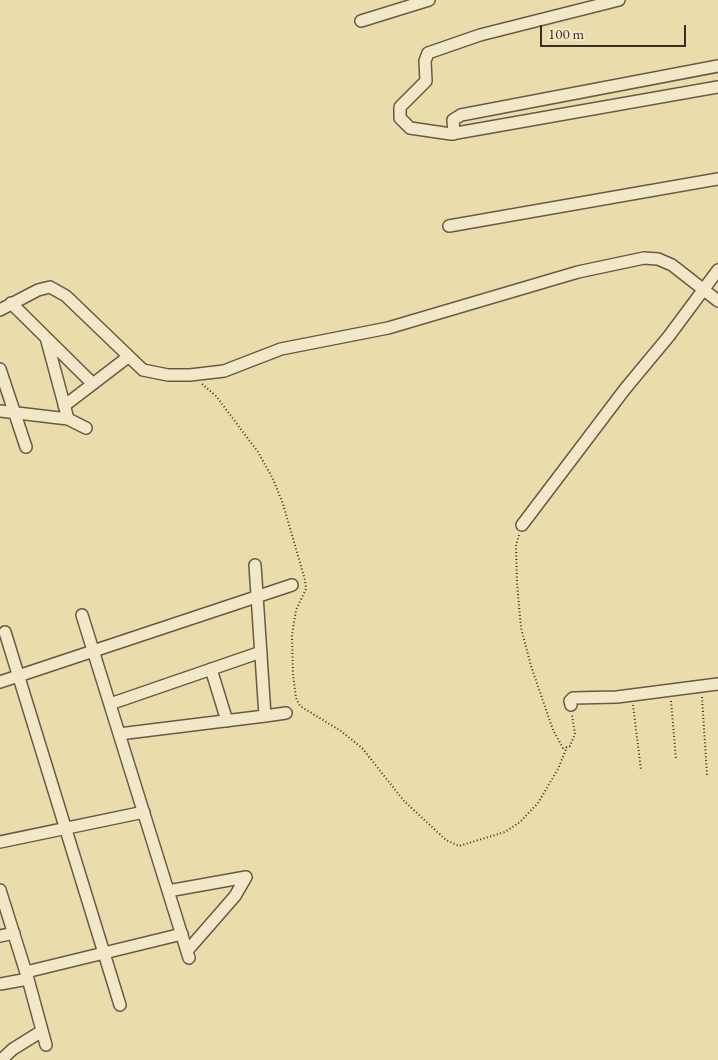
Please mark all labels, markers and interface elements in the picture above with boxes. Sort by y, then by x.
scale bar [543,15,689,47]
text: 100 m [548,24,584,43]

